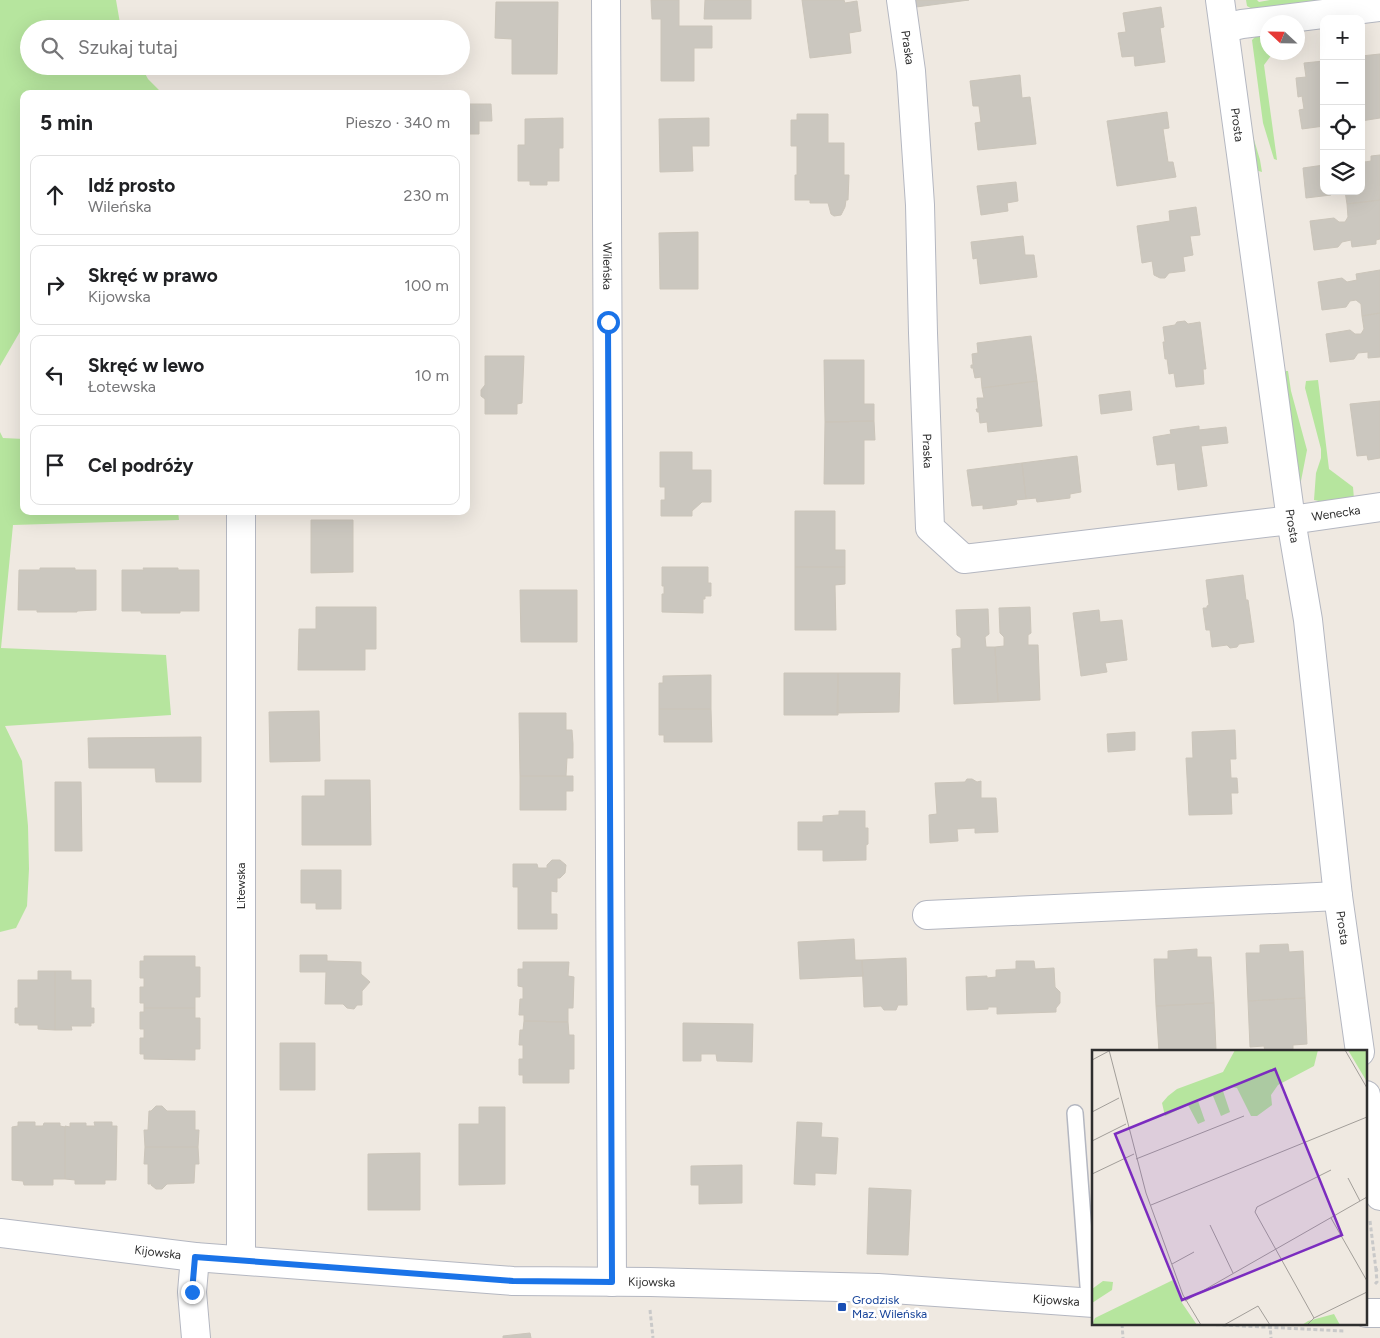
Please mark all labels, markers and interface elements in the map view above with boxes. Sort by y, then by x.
north arrow [1260,15,1305,60]
map controls [1320,15,1365,195]
button: + [1320,15,1365,60]
search box [20,20,470,75]
street label: Praska [898,29,917,66]
icon: search [38,34,66,62]
text: Szukaj tutaj [78,36,178,59]
button: − [1320,60,1365,105]
button: locate [1320,105,1365,150]
street label: Prosta [1228,107,1246,143]
text: 5 min [40,110,93,135]
text: Pieszo · 340 m [345,113,450,132]
button: layers [1320,150,1365,195]
text: Idź prosto [88,174,175,197]
icon: ahead [41,181,69,209]
text: 230 m [404,186,449,205]
text: Wileńska [88,197,151,216]
street label: Wileńska [600,242,614,290]
text: Skręć w prawo [88,264,218,287]
icon: right [41,271,69,299]
text: 100 m [404,276,449,295]
text: Kijowska [88,287,151,306]
route start [597,311,620,334]
text: Skręć w lewo [88,354,204,377]
icon: left [41,361,69,389]
text: 10 m [415,366,449,385]
text: Łotewska [88,377,156,396]
street label: Praska [920,433,935,468]
icon: arrive [41,451,69,479]
text: Cel podróży [88,454,194,477]
street label: Wenecka [1311,503,1361,524]
street label: Prosta [1283,508,1302,544]
street label: Litewska [234,863,248,909]
street label: Prosta [1333,910,1352,946]
inset map [1092,1050,1368,1326]
street label: Kijowska [134,1243,182,1262]
street label: Kijowska [628,1275,675,1290]
route end [181,1281,204,1304]
street label: Kijowska [1032,1292,1080,1309]
place label: Grodzisk Maz. Wileńska [852,1293,927,1321]
marker: Grodzisk Maz. Wileńska [836,1301,848,1313]

